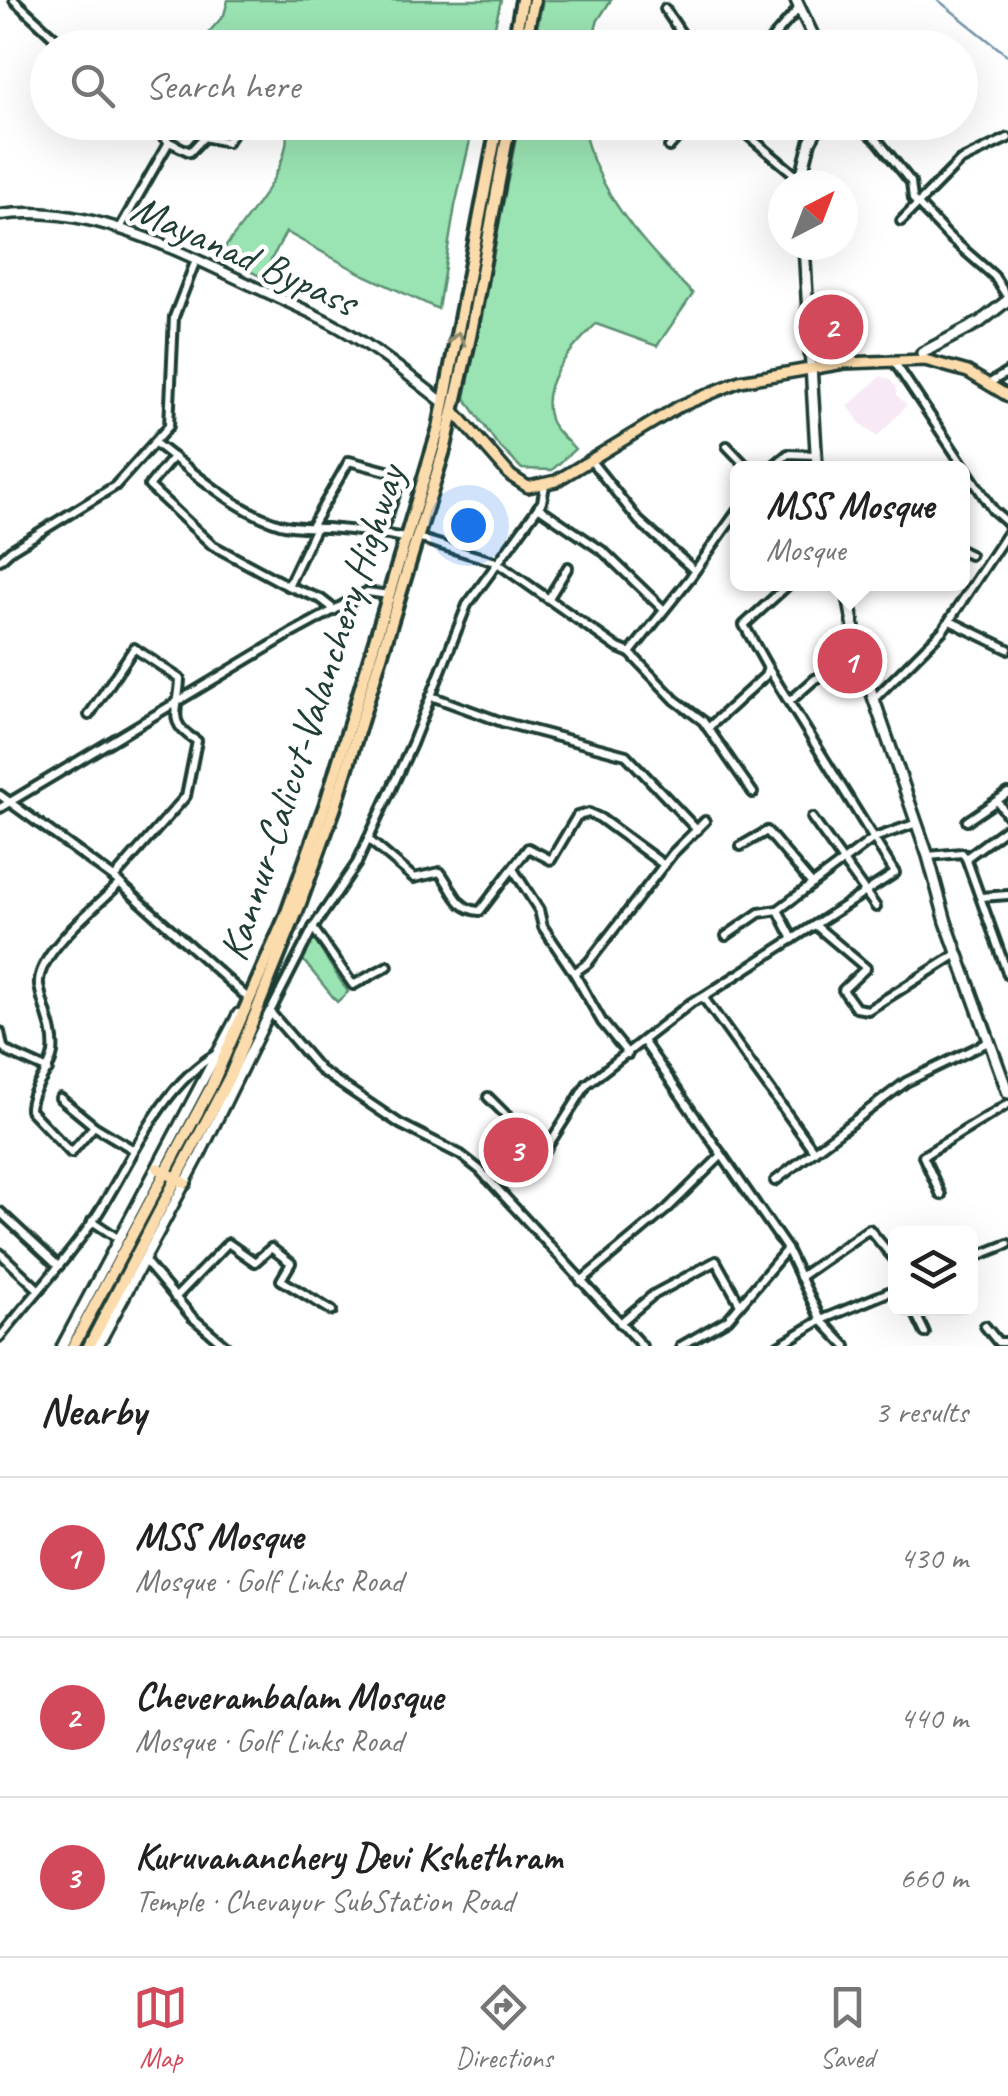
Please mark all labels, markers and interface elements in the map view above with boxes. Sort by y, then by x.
search box [30,30,978,140]
icon: search [65,58,120,113]
text: Search here [145,62,300,109]
north arrow [768,170,858,260]
street label: Mayanad Bypass [123,182,368,330]
pin: 2 [798,290,864,364]
one-way arrow [445,330,466,347]
street label: Kannur-Calicut-Valanchery Highway [207,455,418,967]
popup [730,461,970,591]
text: MSS Mosque [766,482,934,529]
your location [443,500,494,551]
text: Mosque [766,529,846,570]
pin: 1 [818,624,882,698]
pin: 3 [484,1112,548,1188]
map controls [888,1226,978,1316]
button: layers [888,1226,978,1316]
text: Nearby [40,1385,146,1438]
text: 3 results [874,1391,968,1432]
text: MSS Mosque [135,1513,303,1560]
text: 1 [65,1537,80,1578]
text: 430 m [899,1537,968,1578]
text: Mosque · Golf Links Road [135,1560,403,1601]
text: Cheverambalam Mosque [135,1673,443,1720]
text: 2 [65,1697,80,1738]
text: 440 m [899,1697,968,1738]
text: Mosque · Golf Links Road [135,1720,403,1761]
text: Kuruvananchery Devi Kshethram [135,1833,562,1880]
text: 3 [65,1857,80,1898]
text: 660 m [899,1857,968,1898]
text: Temple · Chevayur SubStation Road [135,1880,514,1921]
tab: Map [133,1980,188,2075]
tab: Directions [455,1980,553,2075]
tab: Saved [820,1980,875,2075]

